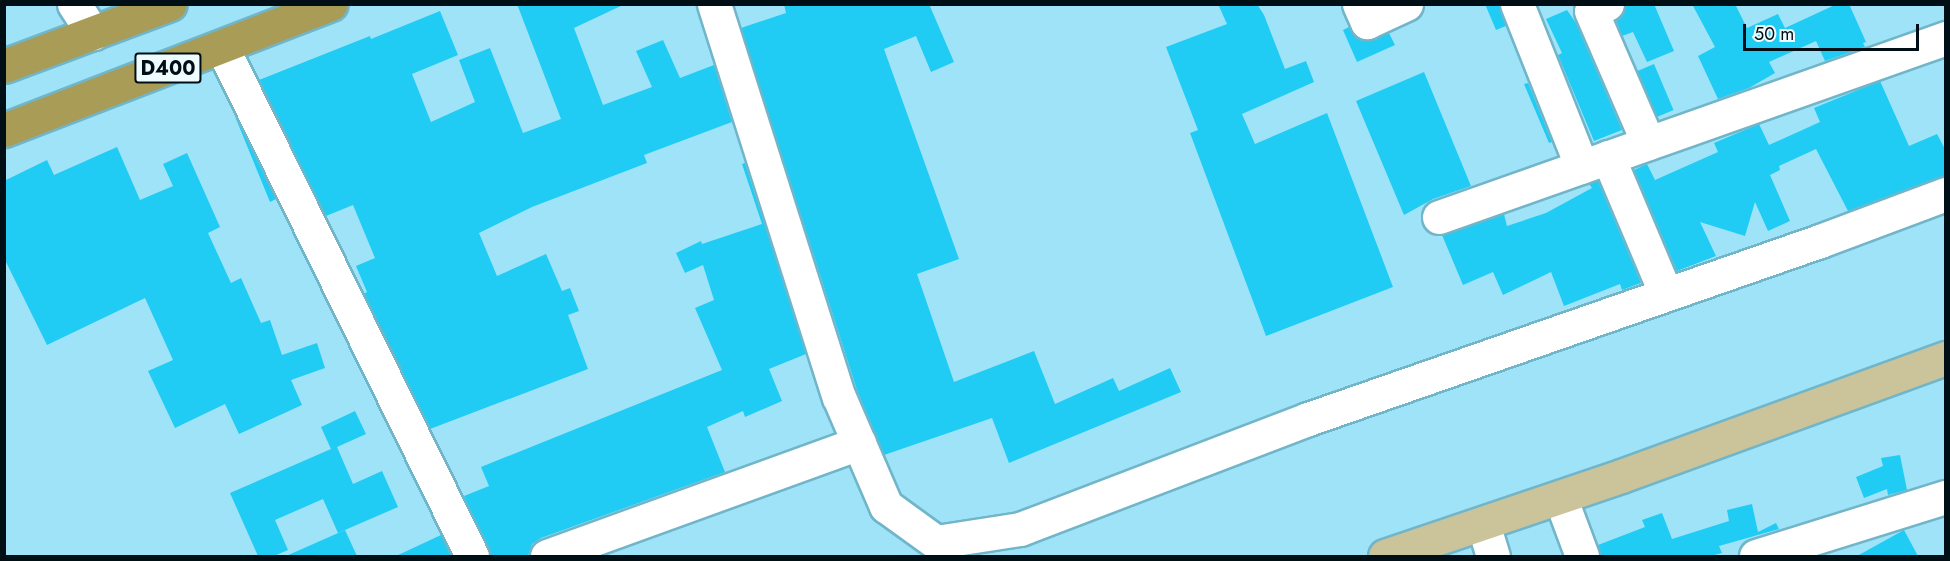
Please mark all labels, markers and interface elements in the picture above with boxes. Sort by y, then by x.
scale bar [1746,12,1922,50]
text: 50 m [1754,21,1794,47]
road number: D400 [134,51,202,85]

